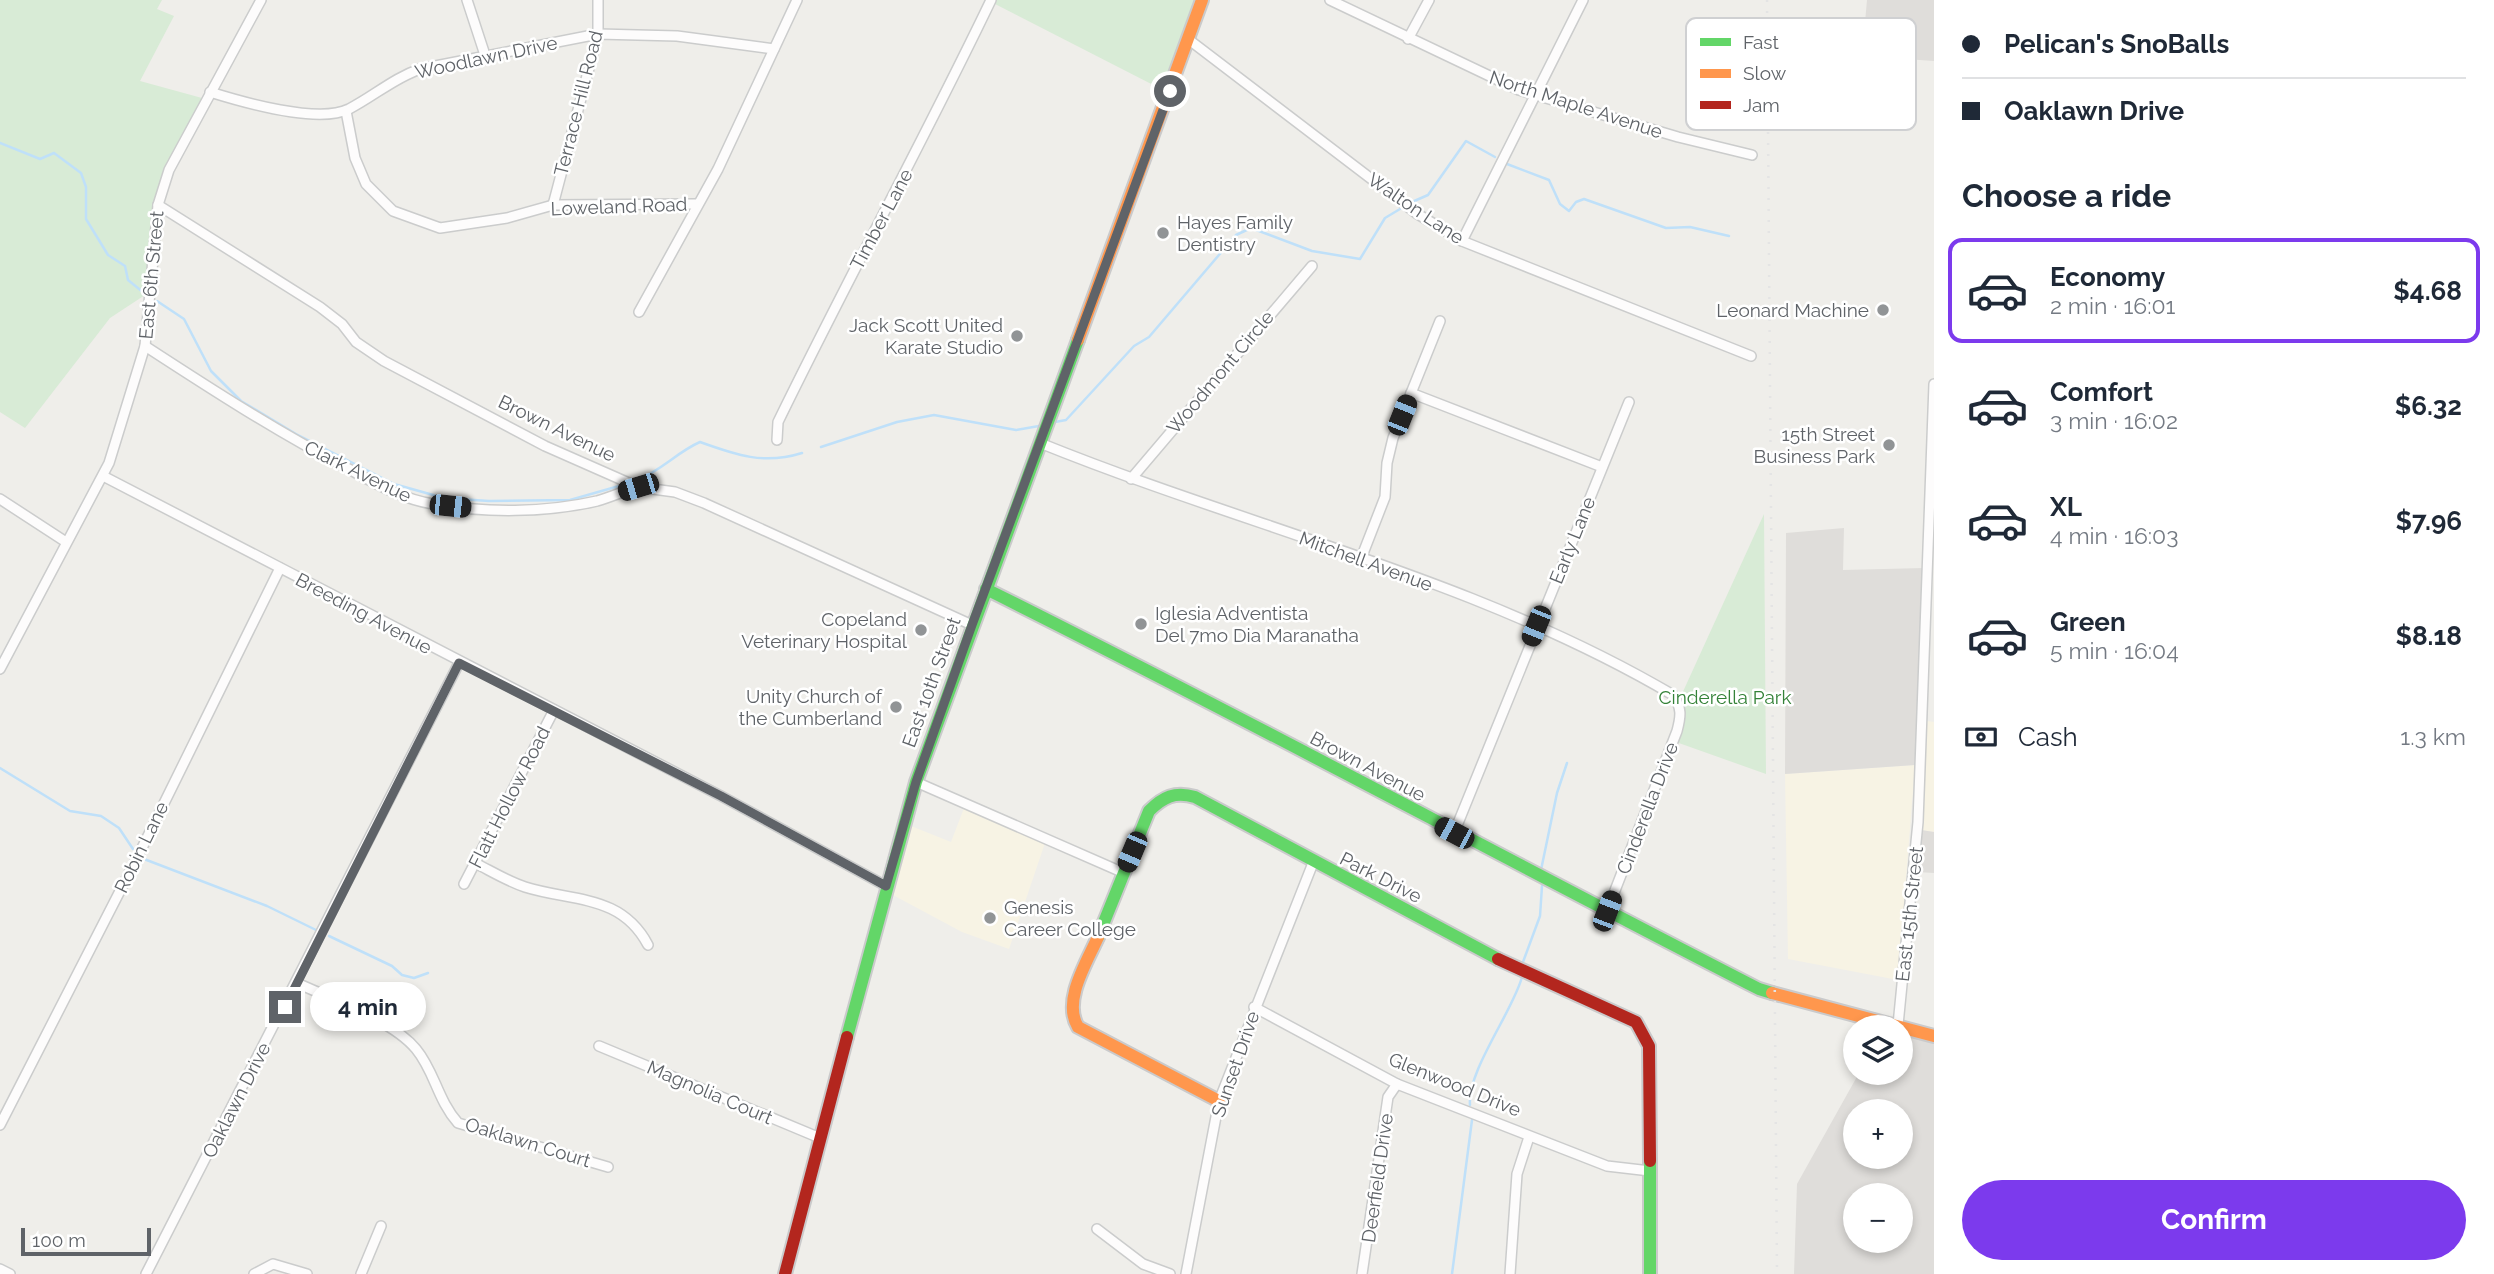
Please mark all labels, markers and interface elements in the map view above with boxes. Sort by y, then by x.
legend [1686,18,1916,130]
street label: Terrace Hill Road [549,28,607,178]
text: Pelican's SnoBalls [2004,29,2229,59]
street label: Woodlawn Drive [413,31,559,83]
text: Fast [1743,31,1779,53]
text: Slow [1743,62,1787,84]
street label: North Maple Avenue [1487,66,1665,142]
route start [1154,75,1186,107]
text: Jam [1743,94,1780,116]
text: Oaklawn Drive [2004,96,2184,126]
street label: Timber Lane [845,165,917,273]
street label: Walton Lane [1364,168,1468,248]
text: Choose a ride [1962,177,2171,214]
street label: Loweland Road [550,193,688,219]
street label: East 6th Street [134,209,168,340]
place label: Hayes Family Dentistry [1177,211,1293,255]
marker: Hayes Family Dentistry [1155,225,1171,241]
icon: car [1966,259,2029,322]
text: Economy [2050,262,2165,292]
text: $4.68 [2393,276,2462,306]
text: 2 min · 16:01 [2050,292,2175,319]
place label: Leonard Machine [1716,299,1869,321]
marker: Leonard Machine [1875,302,1891,318]
street label: Woodmont Circle [1162,306,1278,438]
place label: Jack Scott United Karate Studio [849,314,1003,358]
marker: Jack Scott United Karate Studio [1009,328,1025,344]
icon: car [1966,374,2029,437]
text: Comfort [2050,377,2153,407]
street label: Brown Avenue [495,390,619,466]
text: $6.32 [2395,391,2462,421]
car [1385,392,1420,438]
text: 3 min · 16:02 [2050,407,2178,434]
place label: 15th Street Business Park [1754,423,1876,467]
street label: Clark Avenue [301,436,415,506]
marker: 15th Street Business Park [1881,437,1897,453]
car [615,471,662,503]
icon: car [1966,489,2029,552]
text: XL [2050,492,2082,522]
car [429,493,472,519]
street label: Early Lane [1545,493,1599,587]
text: $7.96 [2395,506,2462,536]
text: 4 min · 16:03 [2050,522,2178,549]
street label: Mitchell Avenue [1296,527,1436,595]
street label: Breeding Avenue [292,568,436,658]
place label: Iglesia Adventista Del 7mo Dia Maranatha [1155,602,1359,646]
car [1519,603,1554,649]
icon: car [1966,604,2029,667]
text: Green [2050,607,2126,637]
place label: Copeland Veterinary Hospital [741,608,908,652]
street label: East 10th Street [897,613,965,750]
marker: Iglesia Adventista Del 7mo Dia Maranatha [1133,616,1149,632]
text: $8.18 [2395,621,2462,651]
marker: Copeland Veterinary Hospital [913,622,929,638]
text: 5 min · 16:04 [2050,637,2179,664]
place label: Unity Church of the Cumberland [739,685,883,729]
park label: Cinderella Park [1658,686,1792,708]
marker: Unity Church of the Cumberland [888,699,904,715]
icon: cash [1962,718,2000,756]
text: Cash [2018,722,2078,752]
street label: Flatt Hollow Road [464,723,554,871]
text: 1.3 km [2400,723,2466,750]
street label: Brown Avenue [1307,726,1429,806]
street label: Cinderella Drive [1612,739,1682,877]
street label: Robin Lane [109,798,173,896]
car [1431,814,1478,852]
car [1115,829,1150,875]
street label: East 15th Street [1891,845,1927,983]
street label: Park Drive [1336,847,1426,907]
car [1590,888,1625,934]
place label: Genesis Career College [1004,896,1136,940]
marker: Genesis Career College [982,910,998,926]
callout: 4 min [310,982,425,1032]
route end [269,991,301,1023]
text: 4 min [338,993,398,1020]
street label: Sunset Drive [1207,1008,1263,1120]
map controls [1843,1015,1913,1253]
button: layers [1843,1015,1913,1085]
street label: Oaklawn Drive [197,1039,275,1161]
street label: Glenwood Drive [1386,1047,1524,1121]
street label: Magnolia Court [644,1056,777,1129]
button: + [1843,1099,1913,1169]
street label: Oaklawn Court [463,1112,594,1172]
street label: Deerfield Drive [1357,1112,1397,1244]
button: Confirm [1962,1180,2466,1260]
button: − [1843,1183,1913,1253]
scale bar [21,1225,150,1257]
text: 100 m [32,1229,86,1251]

